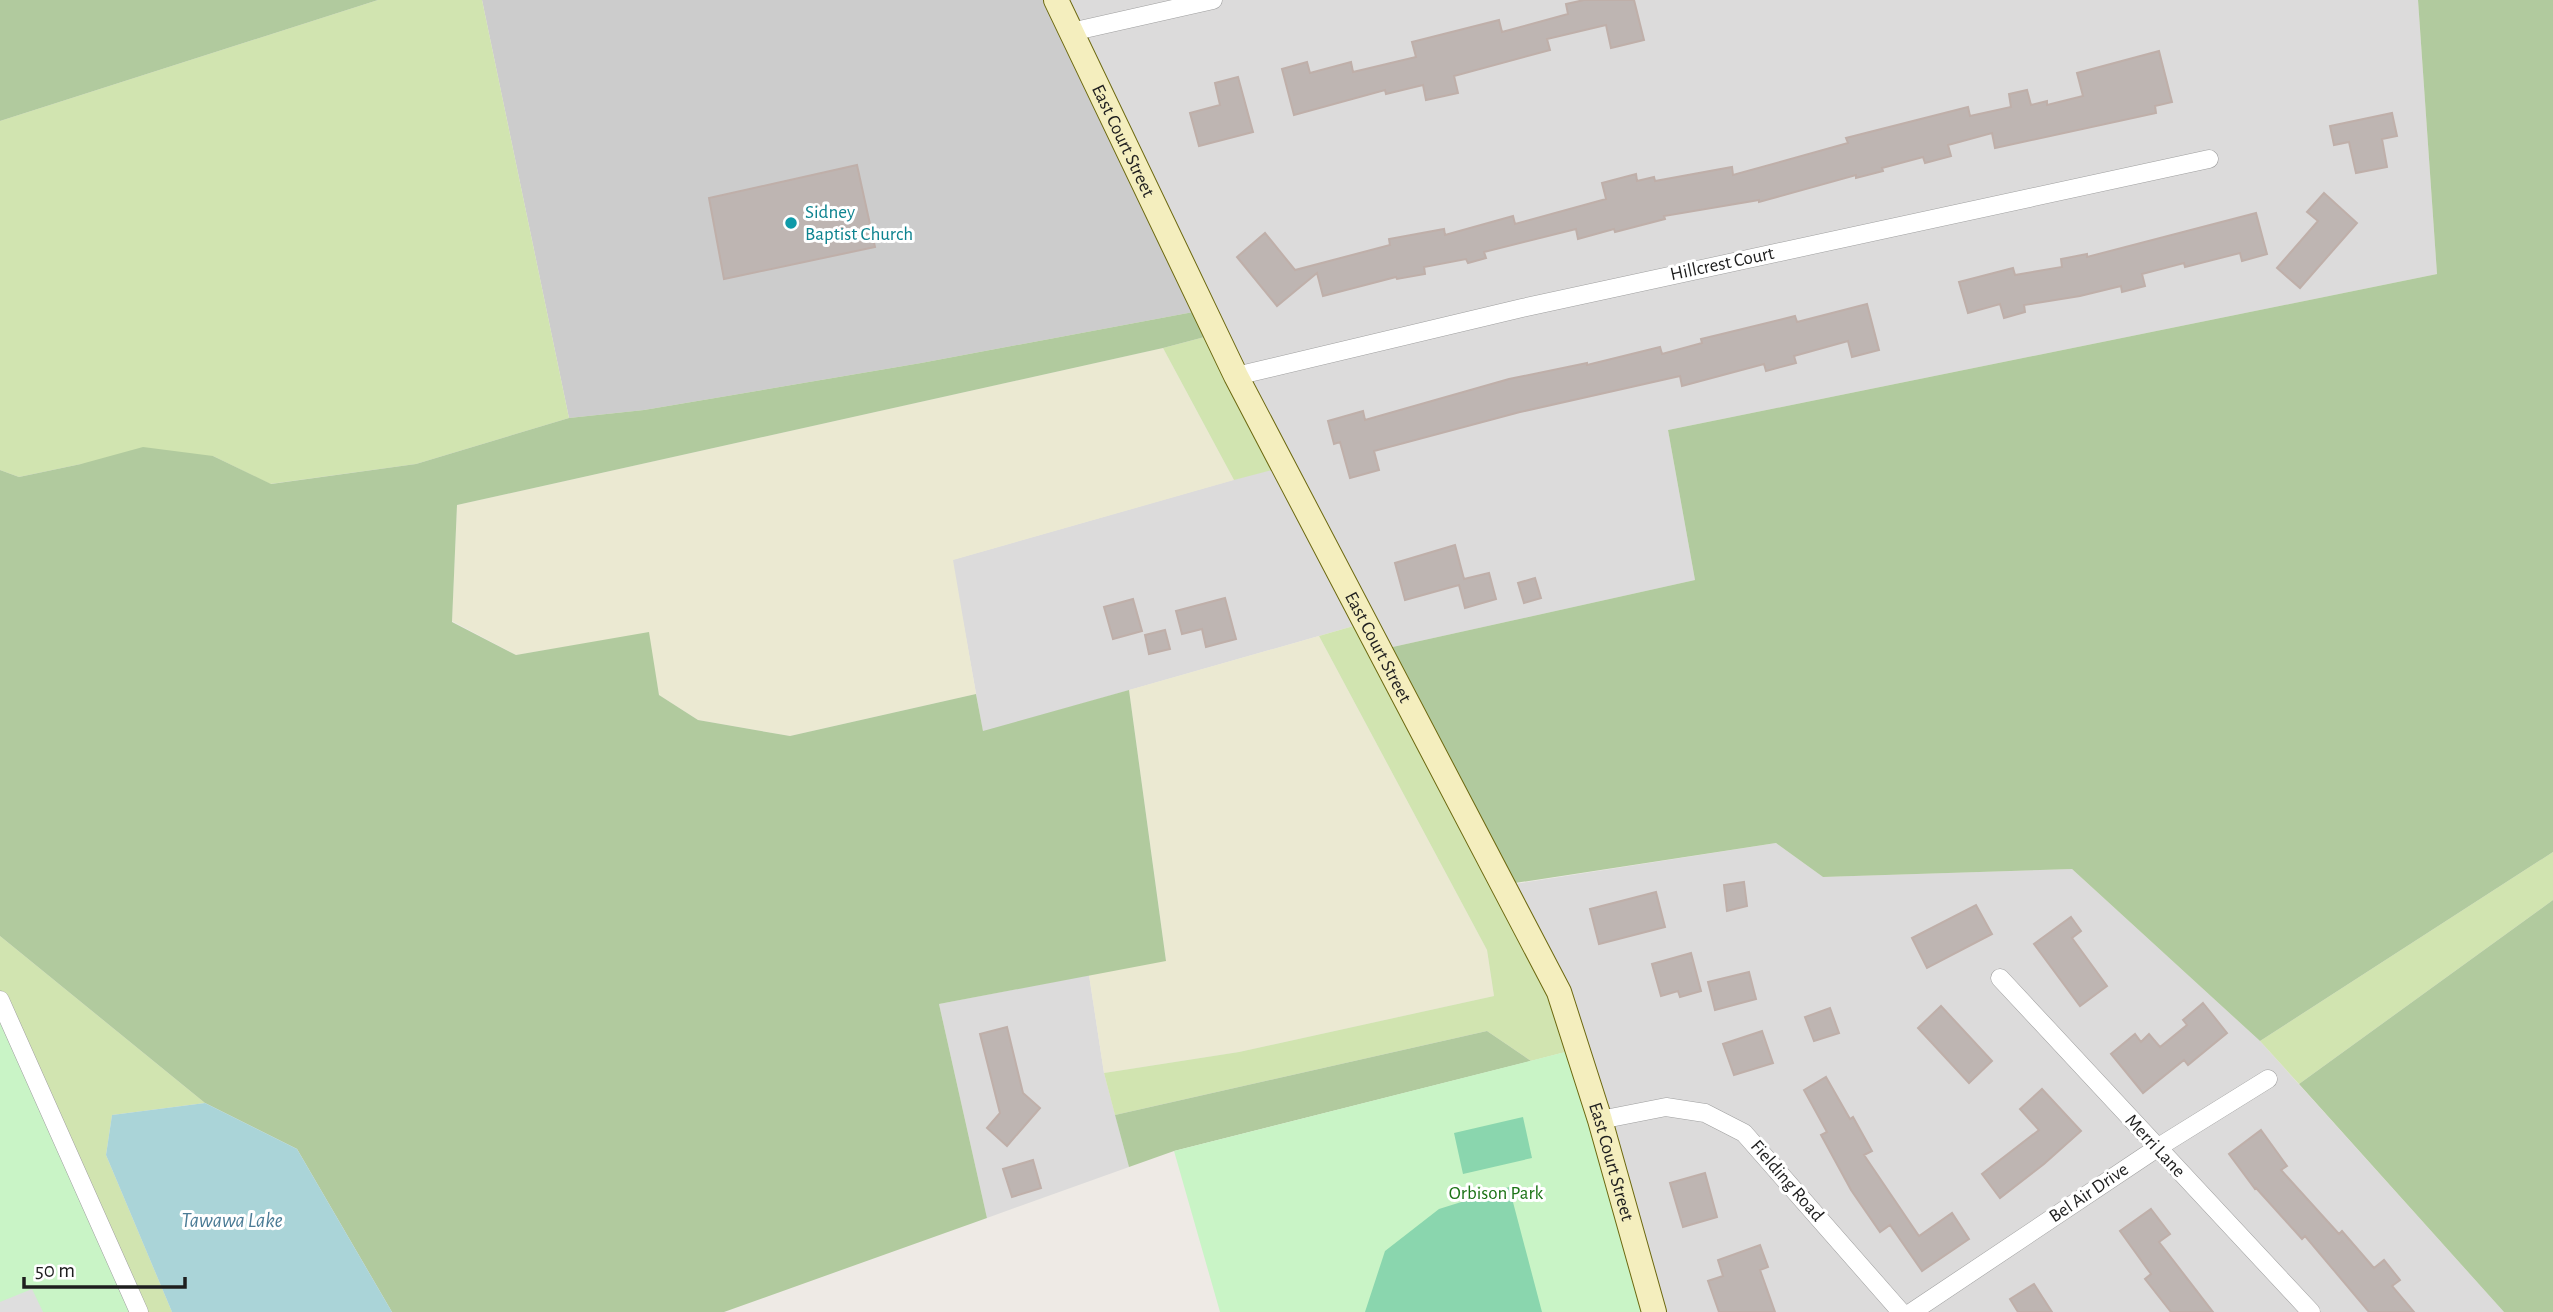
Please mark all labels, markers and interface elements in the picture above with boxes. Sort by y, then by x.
street label: East Court Street [1088,81,1158,200]
place label: Sidney Baptist Church [805,203,913,244]
marker: Sidney Baptist Church [783,215,799,231]
street label: Hillcrest Court [1668,244,1776,284]
street label: East Court Street [1341,589,1415,706]
street label: East Court Street [1585,1100,1637,1223]
street label: Merri Lane [2121,1111,2189,1181]
street label: Fielding Road [1747,1137,1827,1225]
street label: Bel Air Drive [2046,1160,2132,1226]
park label: Orbison Park [1449,1184,1544,1203]
water label: Tawawa Lake [181,1210,283,1231]
scale bar [24,1246,186,1290]
text: 50 m [35,1260,75,1281]

